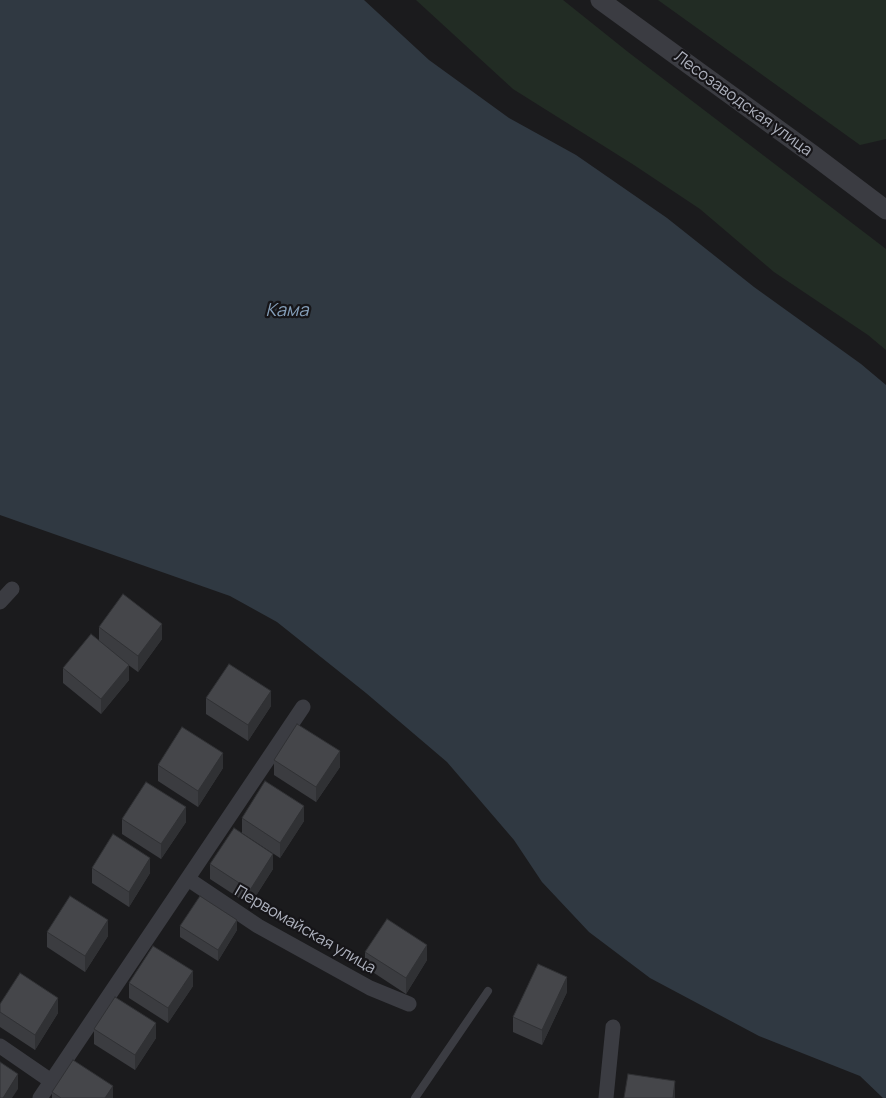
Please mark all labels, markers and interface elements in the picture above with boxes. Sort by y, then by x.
street label: Лесозаводская улица [670,47,816,161]
water label: Кама [265,300,309,322]
street label: Первомайская улица [231,882,379,978]

